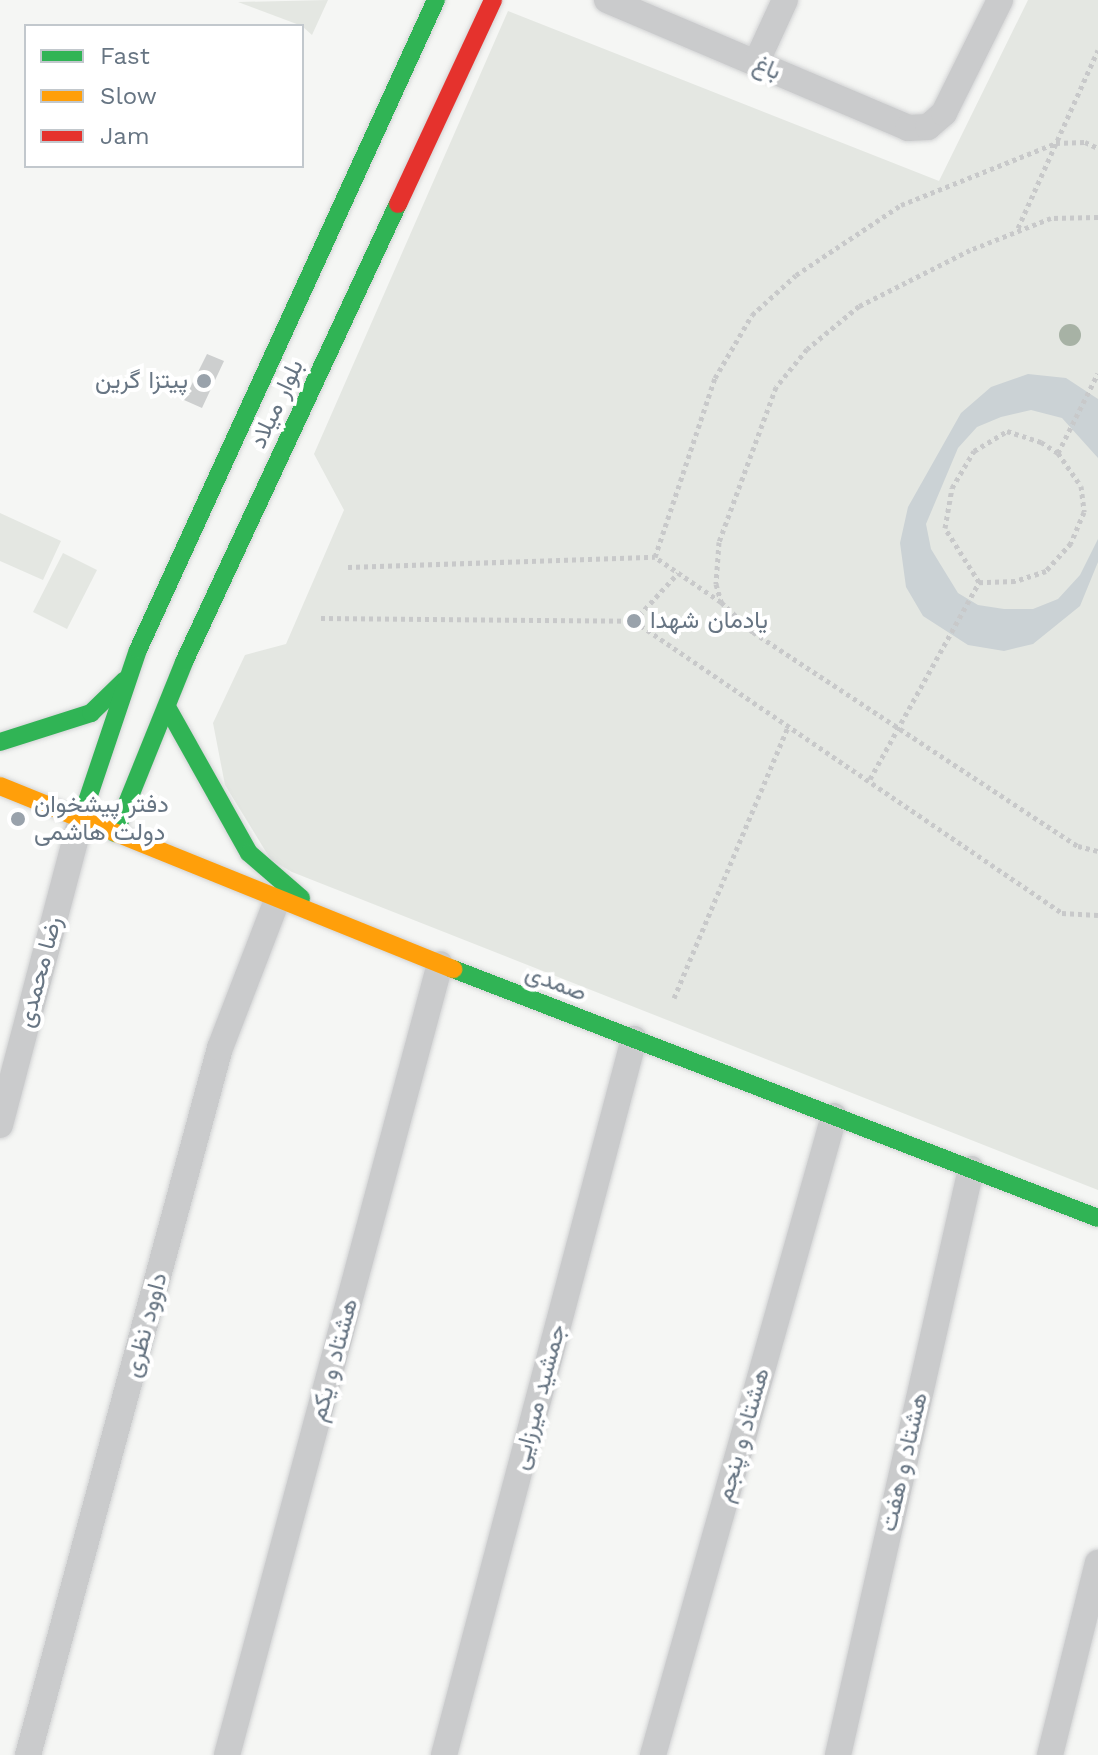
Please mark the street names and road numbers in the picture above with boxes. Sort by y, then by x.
street label: باغ [749,49,785,87]
street label: بلوار میلاد [244,355,310,453]
street label: رضا محمدی [11,913,69,1031]
street label: صمدی [521,958,591,1008]
street label: داوود نظری [118,1269,174,1381]
street label: هشتاد و یکم [304,1295,364,1425]
street label: جمشید میرزایی [506,1321,572,1473]
street label: هشتاد و پنجم [710,1365,776,1505]
street label: هشتاد و هفت [874,1390,934,1534]

